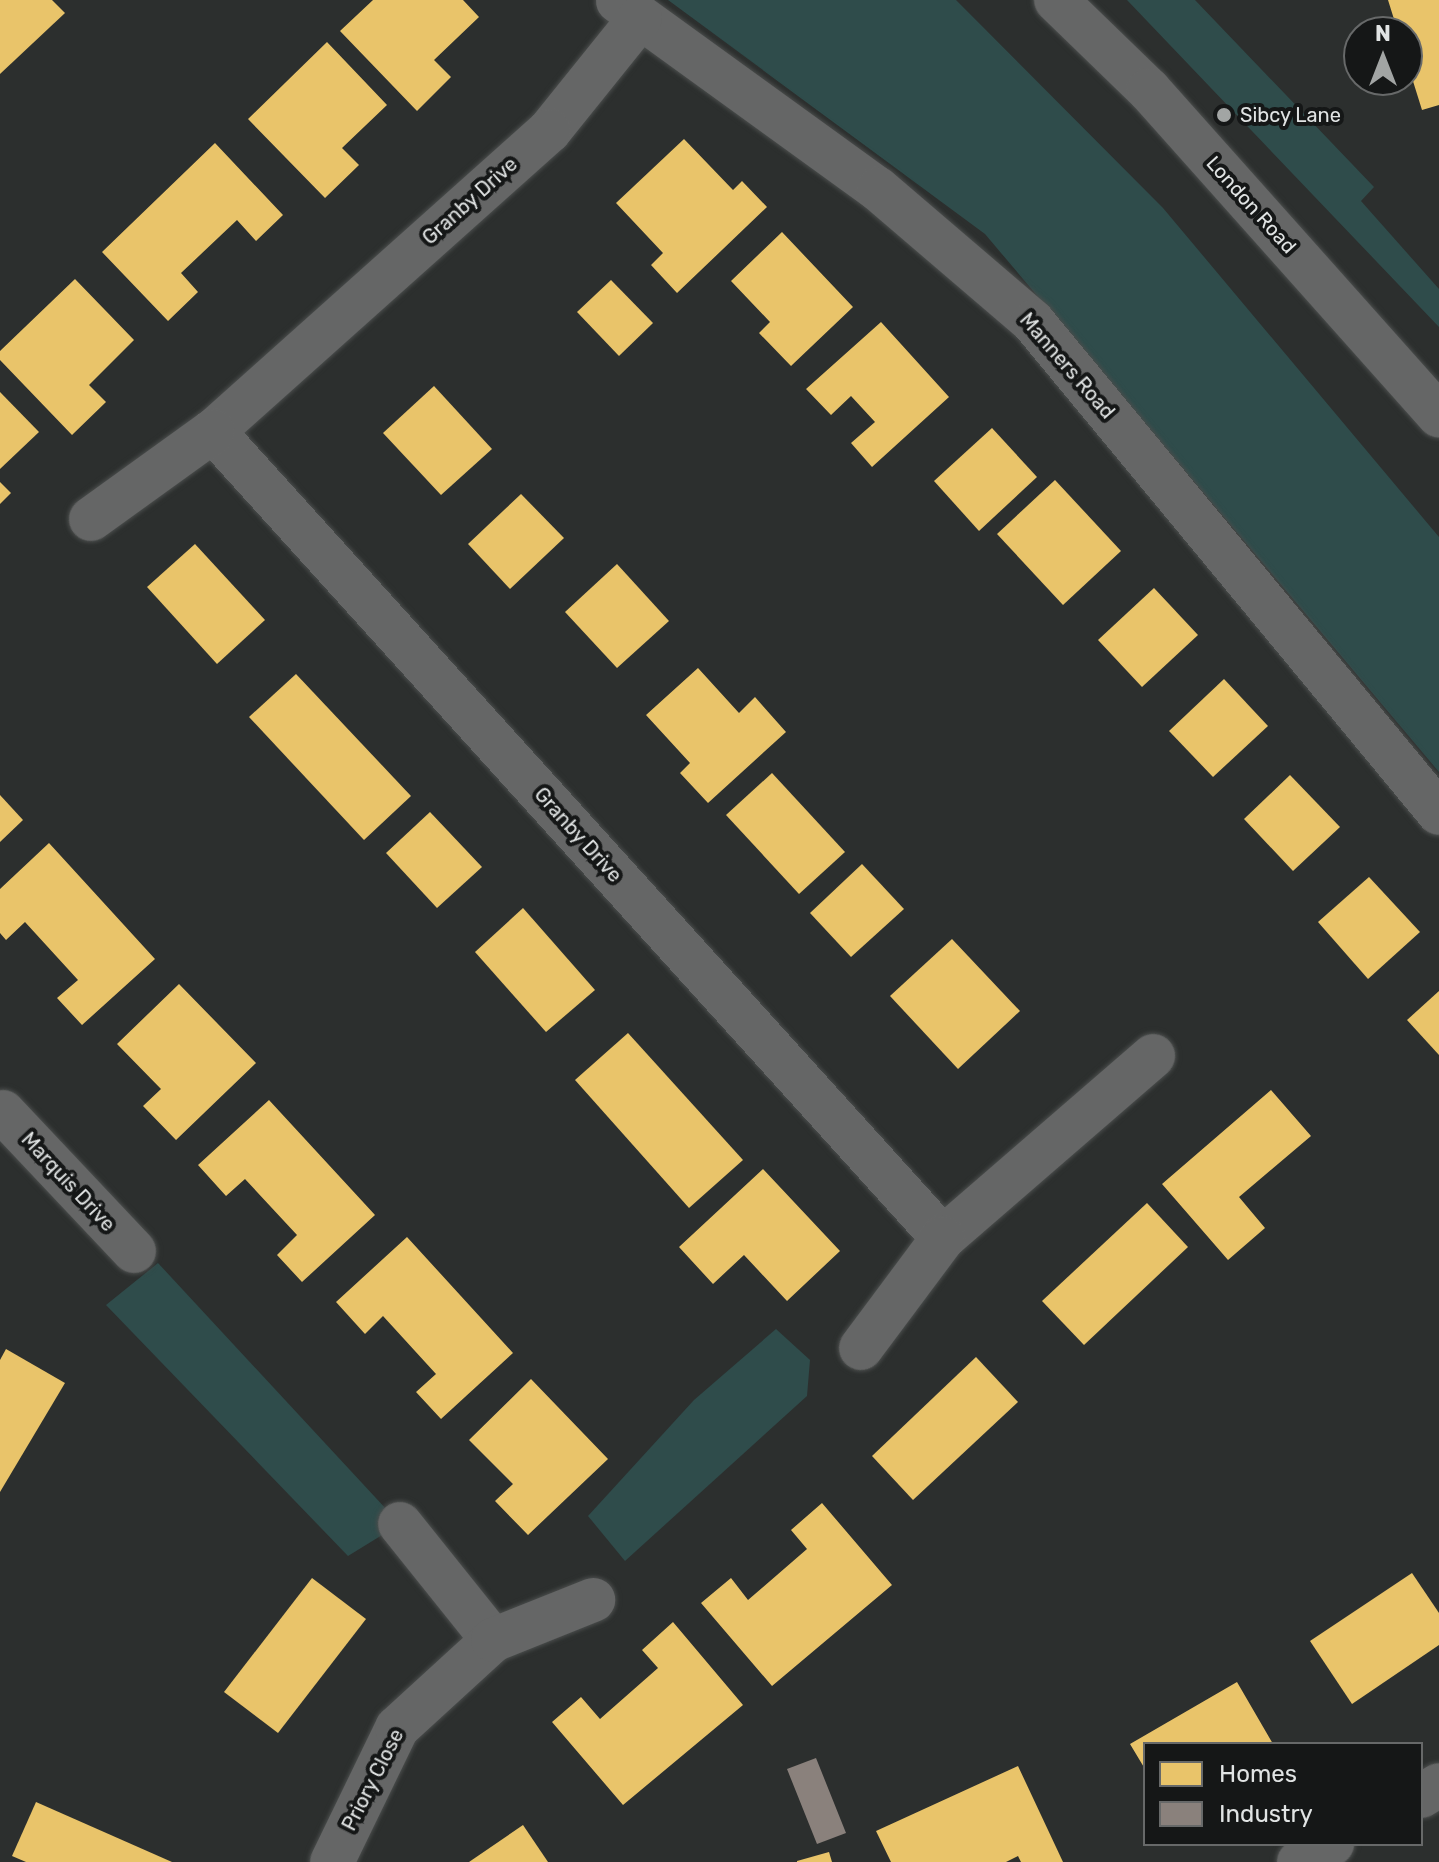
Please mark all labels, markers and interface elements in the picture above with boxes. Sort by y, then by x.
north arrow [1343,16,1423,96]
text: N [1375,20,1391,47]
place label: Sibcy Lane [1240,103,1341,127]
marker: Sibcy Lane [1215,106,1233,124]
street label: London Road [1201,151,1301,259]
street label: Granby Drive [417,152,523,250]
street label: Manners Road [1014,308,1120,424]
street label: Granby Drive [529,782,627,888]
street label: Marquis Drive [16,1128,120,1236]
street label: Priory Close [337,1725,409,1835]
legend [1143,1742,1423,1846]
text: Homes [1219,1760,1297,1788]
text: Industry [1219,1800,1313,1828]

